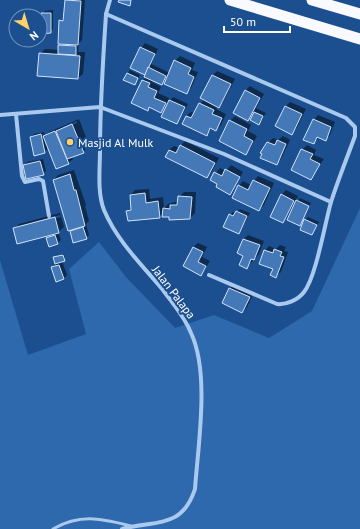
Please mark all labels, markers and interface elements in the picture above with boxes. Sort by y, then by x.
north arrow [8,8,48,48]
scale bar [224,8,290,34]
text: 50 m [230,14,256,29]
text: N [27,28,41,44]
place label: Masjid Al Mulk [78,135,153,150]
marker: Masjid Al Mulk [65,137,75,147]
street label: Jalan Palapa [149,262,199,322]

